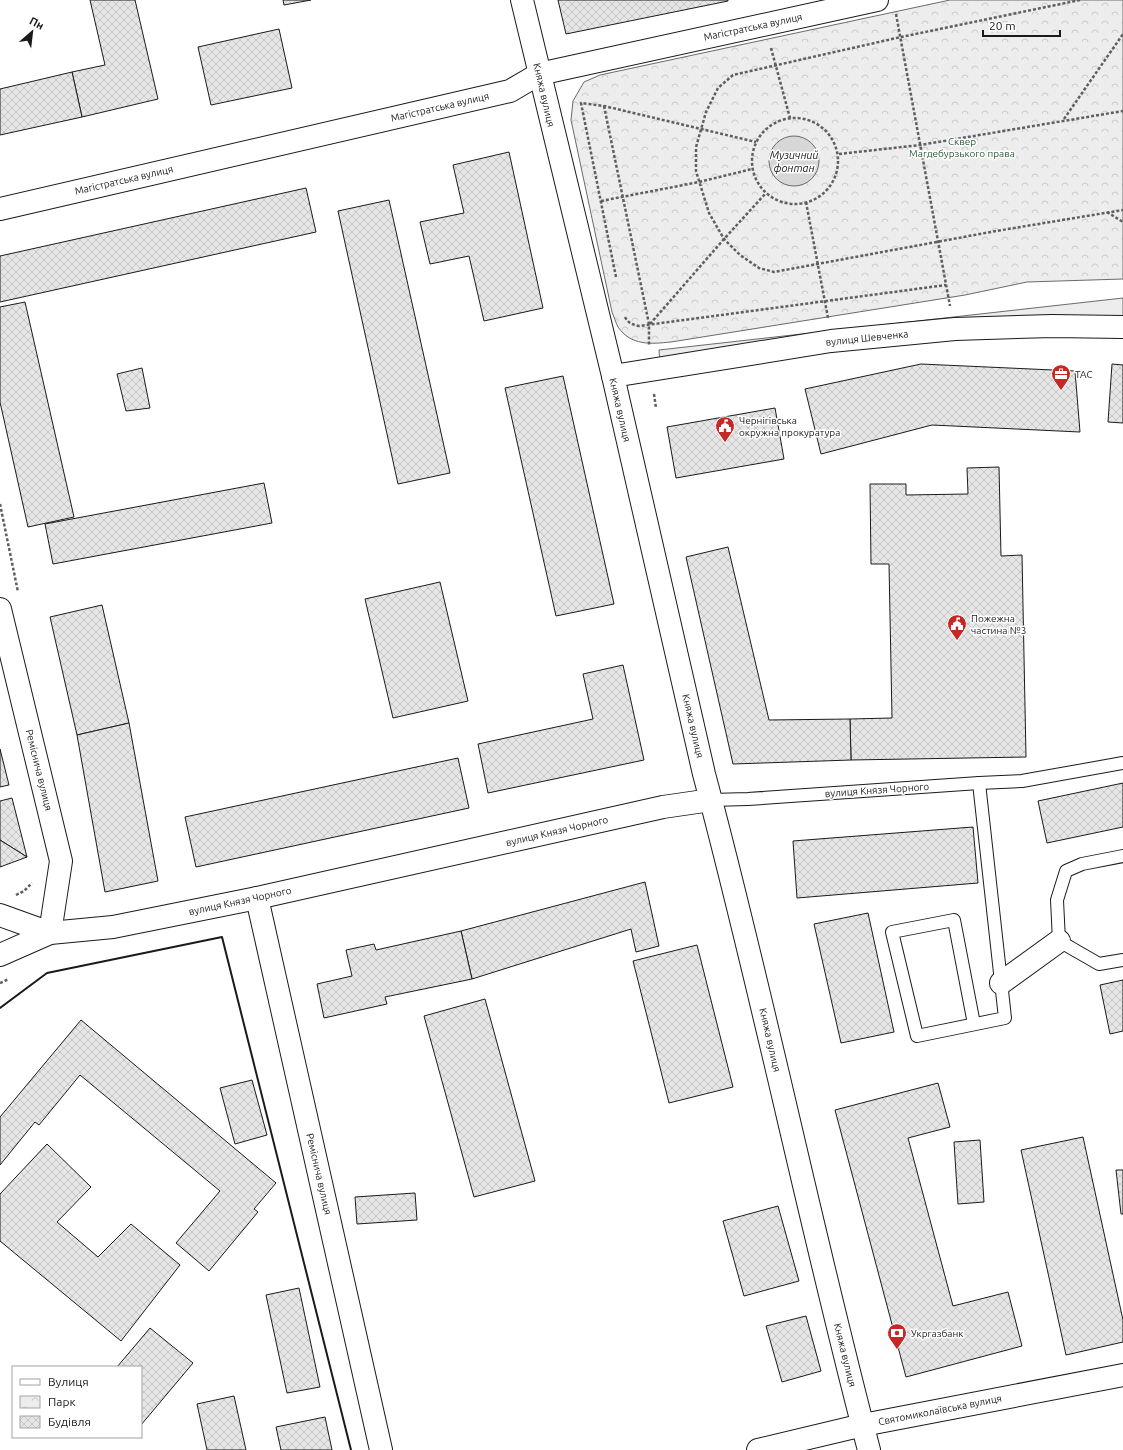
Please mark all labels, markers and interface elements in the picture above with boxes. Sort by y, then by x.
street label: Магістратська вулиця [703,11,803,43]
north arrow [12,12,52,52]
scale bar [983,12,1060,38]
text: Пн [28,14,46,32]
text: 20 m [989,19,1016,32]
street label: Княжа вулиця [531,62,557,128]
street label: Магістратська вулиця [390,90,490,124]
park label: Сквер Магдебурзького права [909,136,1015,159]
water label: Музичний фонтан [770,149,818,174]
street label: Магістратська вулиця [74,163,174,197]
street label: вулиця Шевченка [825,328,909,348]
office icon: ТАС [1050,363,1072,391]
place label: ТАС [1075,369,1093,380]
street label: Княжа вулиця [607,377,633,443]
public building icon: Чернігівська окружна прокуратура [714,415,736,443]
place label: Чернігівська окружна прокуратура [739,415,840,438]
public building icon: Пожежна частина №3 [946,613,968,641]
place label: Пожежна частина №3 [971,613,1026,636]
street label: Княжа вулиця [680,693,706,759]
street label: Реміснича вулиця [24,728,54,812]
street label: вулиця Князя Чорного [824,781,930,799]
street label: вулиця Князя Чорного [505,814,609,848]
street label: вулиця Князя Чорного [188,885,292,917]
street label: Княжа вулиця [757,1007,783,1073]
street label: Реміснича вулиця [304,1132,334,1216]
street label: Княжа вулиця [832,1322,858,1388]
bank icon: Укргазбанк [886,1322,908,1350]
place label: Укргазбанк [911,1328,963,1339]
legend [12,1366,142,1438]
text: Вулиця [48,1375,89,1388]
street label: Святомиколаївська вулиця [877,1393,1003,1427]
text: Парк [48,1395,76,1408]
text: Будівля [48,1415,91,1428]

